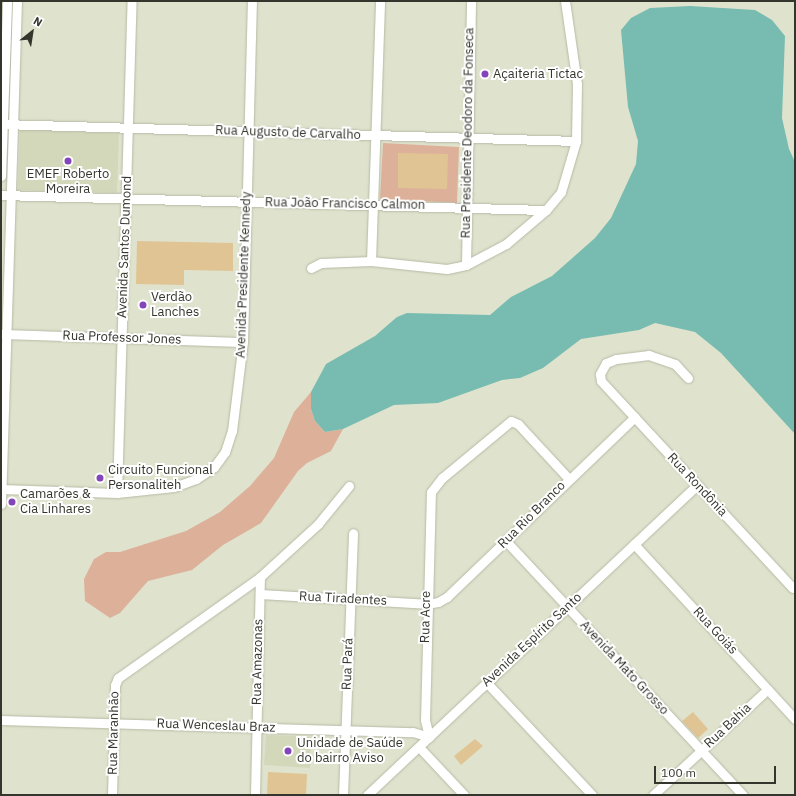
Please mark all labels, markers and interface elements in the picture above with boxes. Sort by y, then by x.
north arrow [12,12,52,52]
text: N [31,14,45,30]
street label: Rua Presidente Deodoro da Fonseca [458,27,478,239]
place label: Açaiteria Tictac [493,66,583,82]
marker: Açaiteria Tictac [480,69,490,79]
street label: Rua Augusto de Carvalho [215,123,361,143]
marker: EMEF Roberto Moreira [63,156,73,166]
place label: EMEF Roberto Moreira [27,167,109,198]
street label: Avenida Santos Dumond [115,176,135,318]
street label: Avenida Presidente Kennedy [233,191,255,359]
street label: Rua João Francisco Calmon [265,195,425,213]
place label: Verdão Lanches [151,290,199,321]
marker: Verdão Lanches [138,300,148,310]
street label: Rua Professor Jones [62,328,182,348]
street label: Rua Rondônia [664,450,730,520]
place label: Circuito Funcional Personaliteh [108,463,213,494]
marker: Circuito Funcional Personaliteh [95,473,105,483]
street label: Rua Rio Branco [495,478,569,552]
place label: Camarões & Cia Linhares [20,487,91,518]
marker: Camarões & Cia Linhares [7,497,17,507]
street label: Rua Tiradentes [299,589,387,609]
street label: Avenida Espírito Santo [479,590,585,690]
street label: Rua Acre [418,591,434,643]
street label: Rua Goiás [689,604,741,658]
street label: Avenida Mato Grosso [576,618,672,718]
street label: Rua Amazonas [249,619,267,705]
street label: Rua Pará [339,638,357,690]
street label: Rua Maranhão [105,691,123,775]
street label: Rua Bahia [701,700,755,752]
street label: Rua Wenceslau Braz [156,716,276,736]
place label: Unidade de Saúde do bairro Aviso [297,736,403,767]
marker: Unidade de Saúde do bairro Aviso [282,745,294,757]
scale bar [656,758,778,784]
text: 100 m [661,765,696,780]

